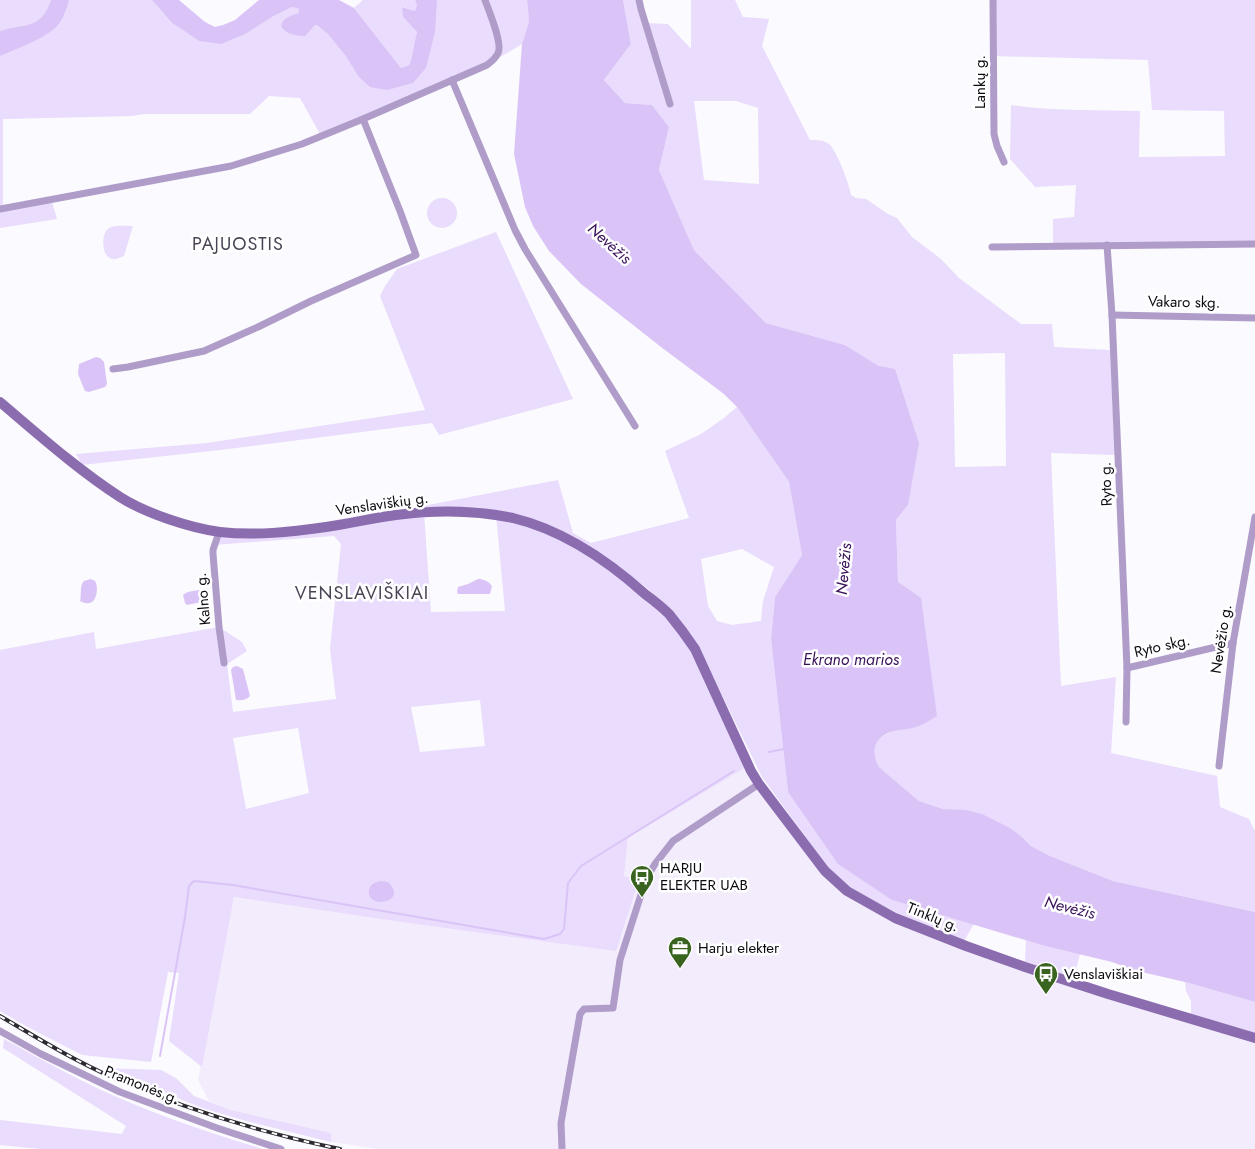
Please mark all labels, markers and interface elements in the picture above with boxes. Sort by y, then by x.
street label: Lankų g. [969,55,991,109]
water label: Nevėžis [583,217,637,270]
district label: PAJUOSTIS [192,231,284,257]
street label: Vakaro skg. [1148,290,1220,314]
street label: Ryto g. [1094,461,1118,507]
street label: Venslaviškių g. [334,487,430,521]
water label: Nevėžis [830,541,857,596]
street label: Kalno g. [190,572,216,626]
district label: VENSLAVIŠKIAI [295,580,429,606]
street label: Nevėžio g. [1205,603,1237,675]
street label: Ryto skg. [1132,629,1192,663]
water label: Ekrano marios [803,648,900,671]
place label: HARJU ELEKTER UAB [660,857,748,896]
bus stop icon: HARJU ELEKTER UAB [629,864,655,898]
water label: Nevėžis [1042,890,1099,925]
street label: Tinklų g. [904,897,962,937]
office icon: Harju elekter [667,935,693,969]
place label: Harju elekter [698,937,780,959]
bus stop icon: Venslaviškiai [1033,961,1059,995]
place label: Venslaviškiai [1064,963,1143,985]
street label: Pramonės g. [101,1060,183,1110]

